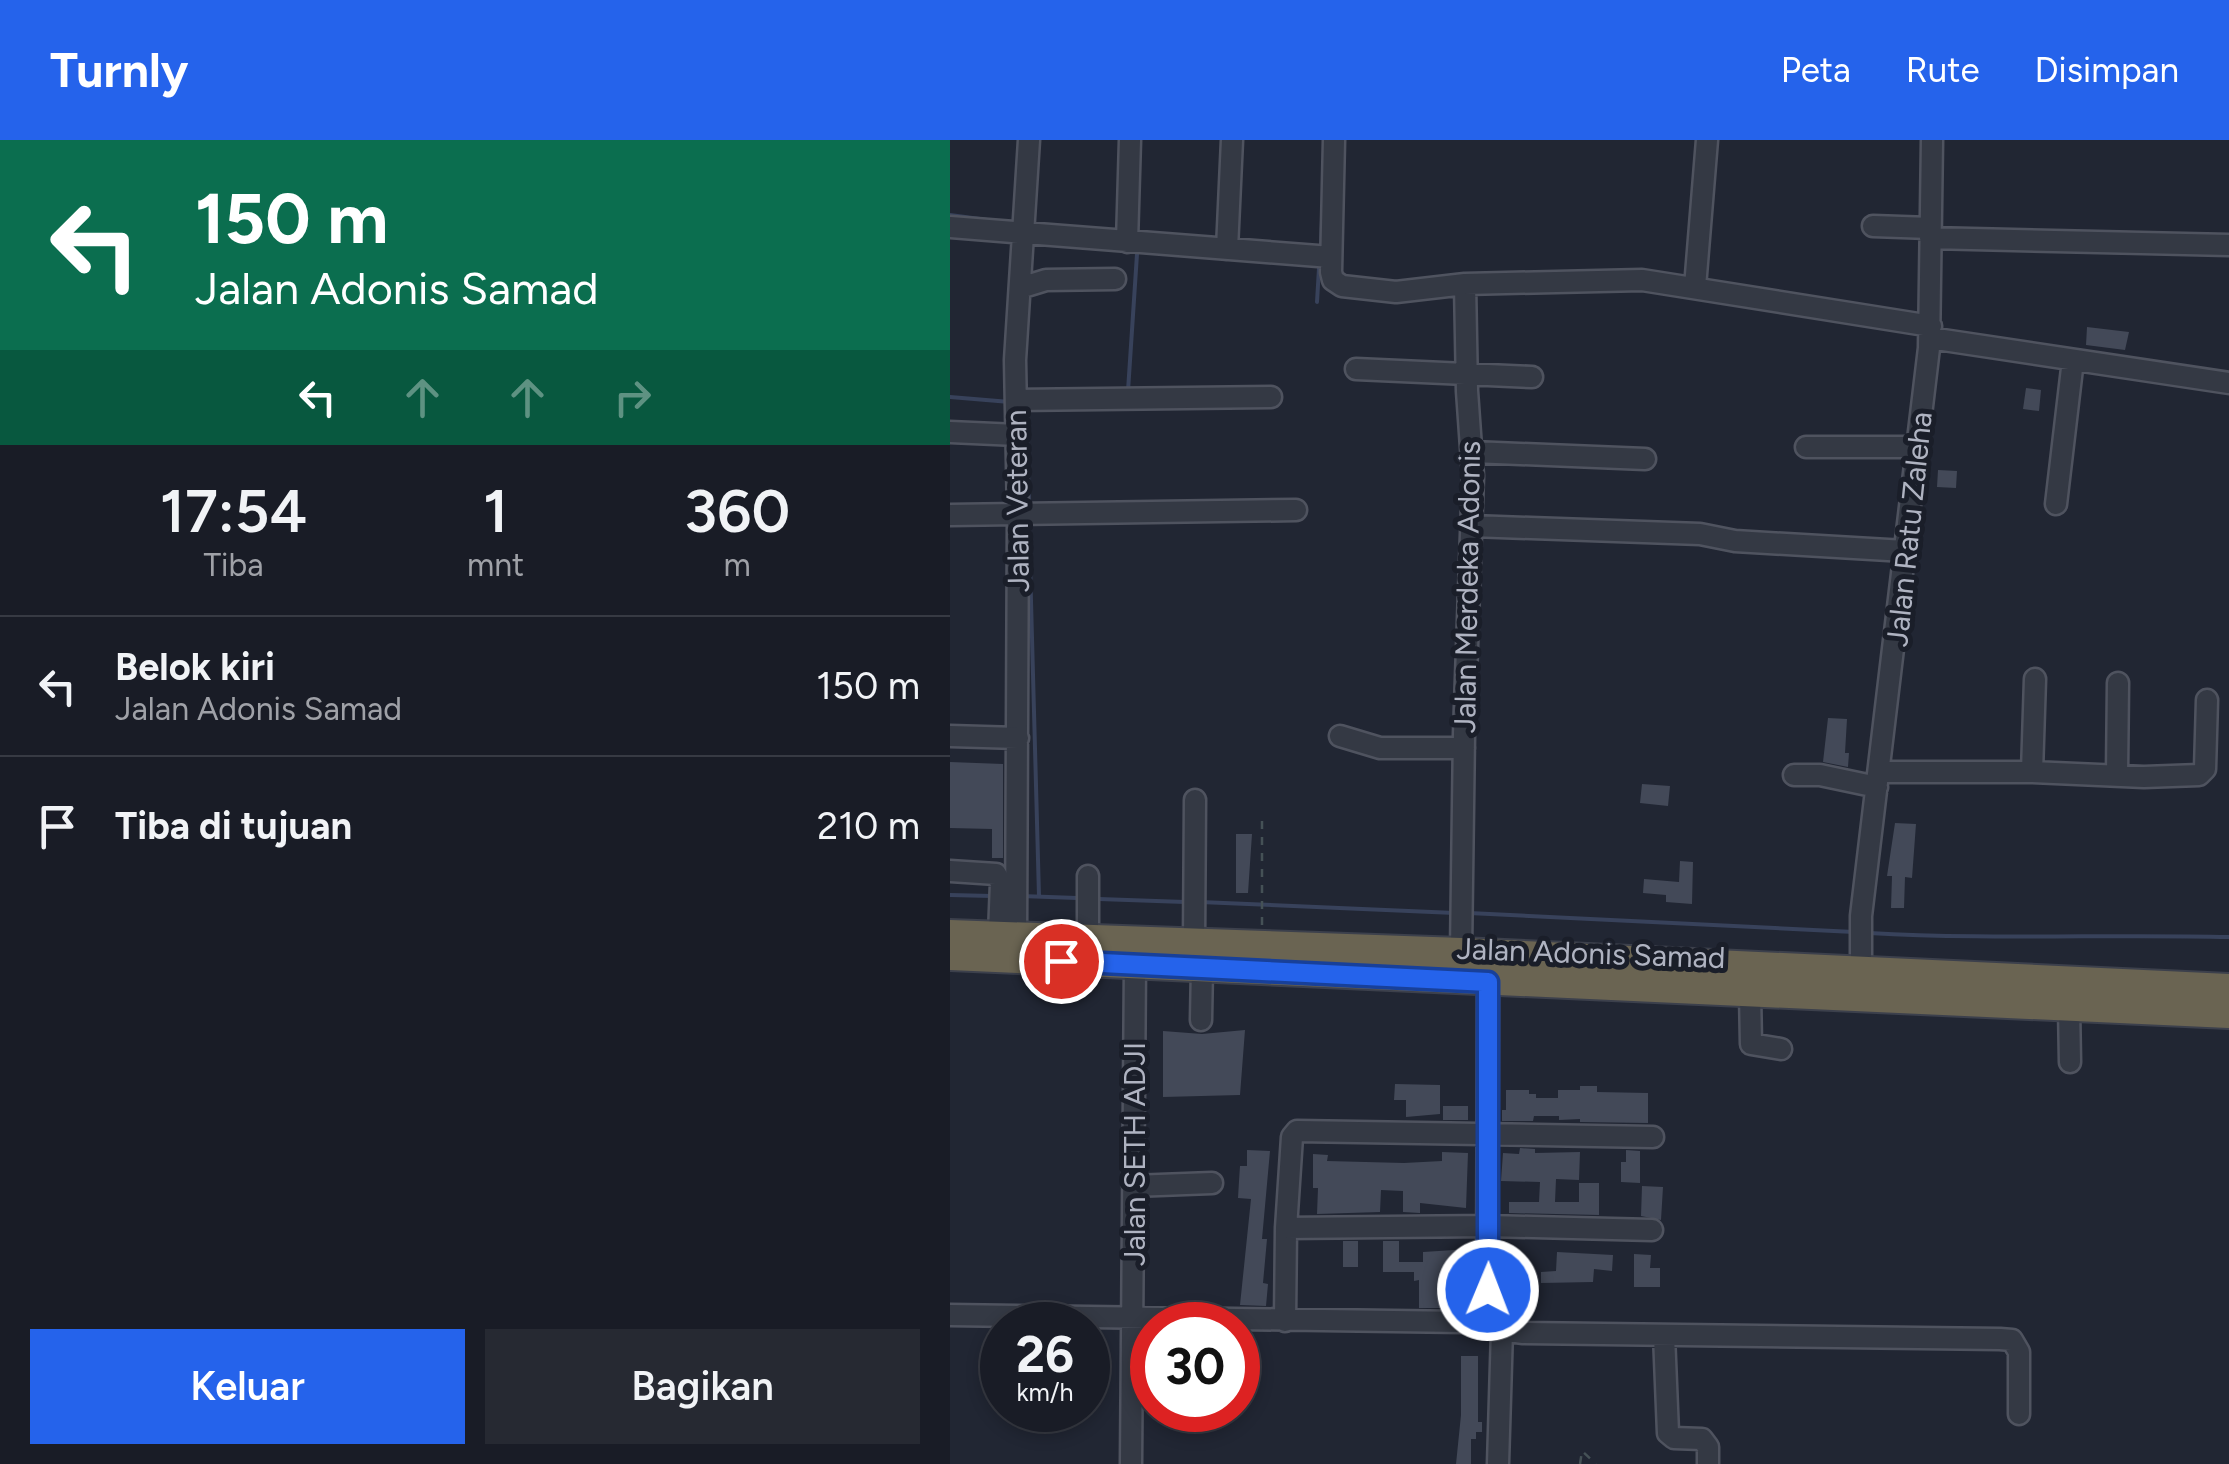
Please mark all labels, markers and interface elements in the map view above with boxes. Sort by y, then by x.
text: Turnly [50,41,188,99]
text: Peta [1781,49,1851,91]
text: Rute [1906,49,1980,91]
text: Disimpan [2035,49,2179,91]
text: 150 m [195,176,388,261]
icon: left [30,180,160,310]
text: Jalan Adonis Samad [195,261,599,315]
icon: left [290,370,345,425]
icon: ahead [395,370,450,425]
icon: ahead [500,370,555,425]
icon: right [605,370,660,425]
street label: Jalan Veteran [997,409,1037,593]
street label: Jalan Ratu Zaleha [1878,410,1940,648]
street label: Jalan Merdeka Adonis [1446,441,1488,733]
text: 17:54 [160,475,307,547]
text: 1 [483,475,508,547]
text: 360 [684,475,790,547]
text: Tiba [203,546,264,584]
text: mnt [467,546,524,584]
text: m [723,546,751,584]
text: Belok kiri [115,644,275,690]
icon: left [30,659,85,714]
text: 150 m [816,663,920,709]
text: Jalan Adonis Samad [115,690,402,728]
icon: arrive [30,799,85,854]
text: Tiba di tujuan [115,803,352,849]
text: 210 m [817,803,920,849]
pin [1019,919,1104,1004]
street label: Jalan Adonis Samad [1456,930,1726,976]
icon: arrive [1034,934,1089,989]
street label: Jalan SETH ADJI [1116,1042,1153,1266]
position arrow [1436,1238,1540,1342]
speed limit sign: 30 [1130,1302,1260,1432]
text: 26 [1016,1324,1074,1385]
button: Keluar [30,1329,465,1444]
button: Bagikan [485,1329,920,1444]
text: km/h [1016,1377,1074,1407]

